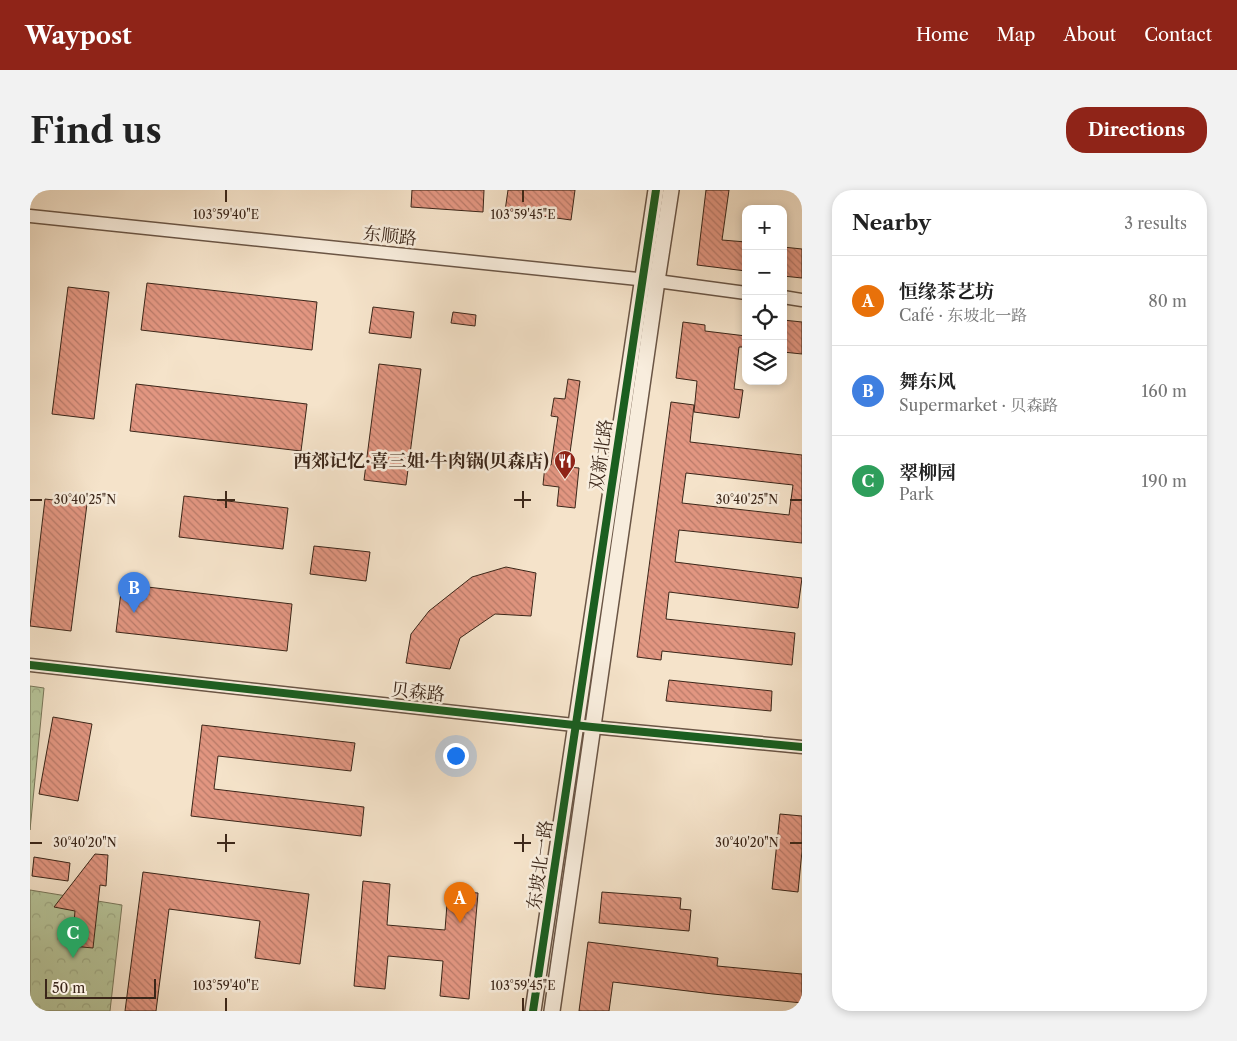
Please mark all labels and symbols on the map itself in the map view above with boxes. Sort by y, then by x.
text: 103°59'40"E [193,207,259,222]
text: 103°59'45"E [491,207,555,222]
street label: 东顺路 [362,222,418,250]
street label: 双新北路 [585,418,617,492]
restaurant icon: 西郊记忆·喜三姐·牛肉锅(贝森店) [553,449,577,480]
place label: 西郊记忆·喜三姐·牛肉锅(贝森店) [293,450,549,472]
text: 30°40'25"N [54,492,116,507]
text: 30°40'25"N [716,492,778,507]
pin: B [118,572,150,613]
street label: 贝森路 [390,678,446,706]
your location [443,743,469,769]
street label: 东坡北一路 [523,819,557,911]
text: 30°40'20"N [53,835,117,850]
text: 30°40'20"N [715,835,779,850]
pin: A [444,882,476,923]
pin: C [57,917,89,958]
scale bar [45,976,156,999]
text: 103°59'40"E [193,978,259,993]
text: 103°59'45"E [491,978,555,993]

